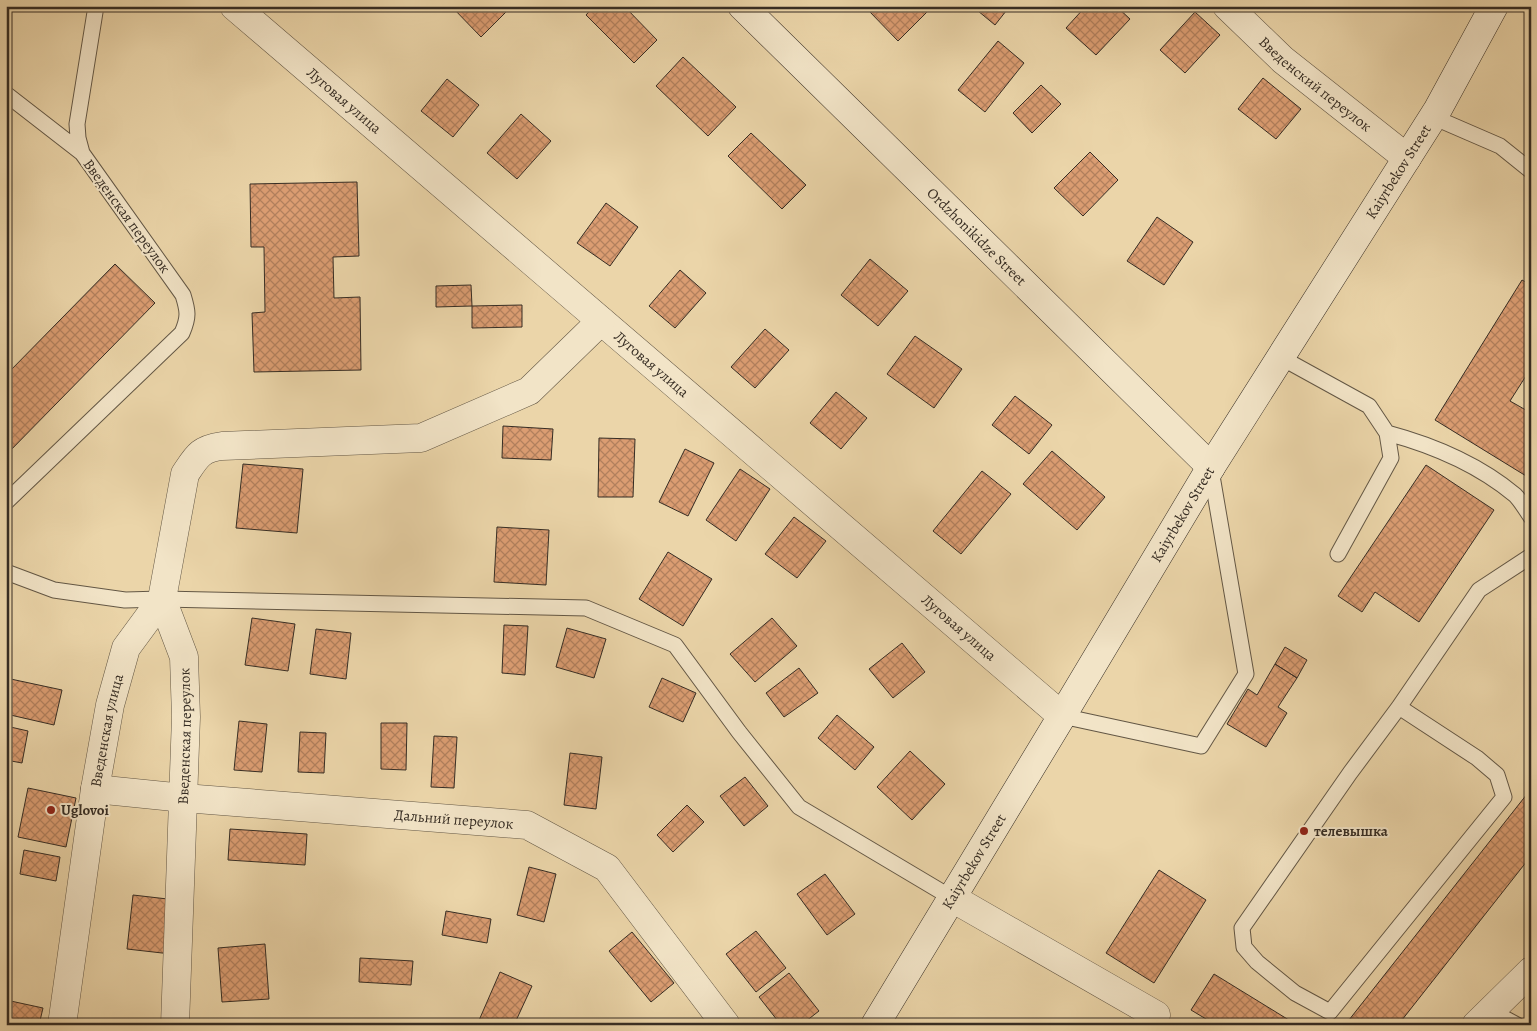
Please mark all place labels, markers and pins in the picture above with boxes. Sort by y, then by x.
place label: Uglovoi [61,800,110,820]
marker: Uglovoi [45,804,57,816]
place label: телевышка [1314,821,1389,841]
marker: телевышка [1298,825,1310,837]

